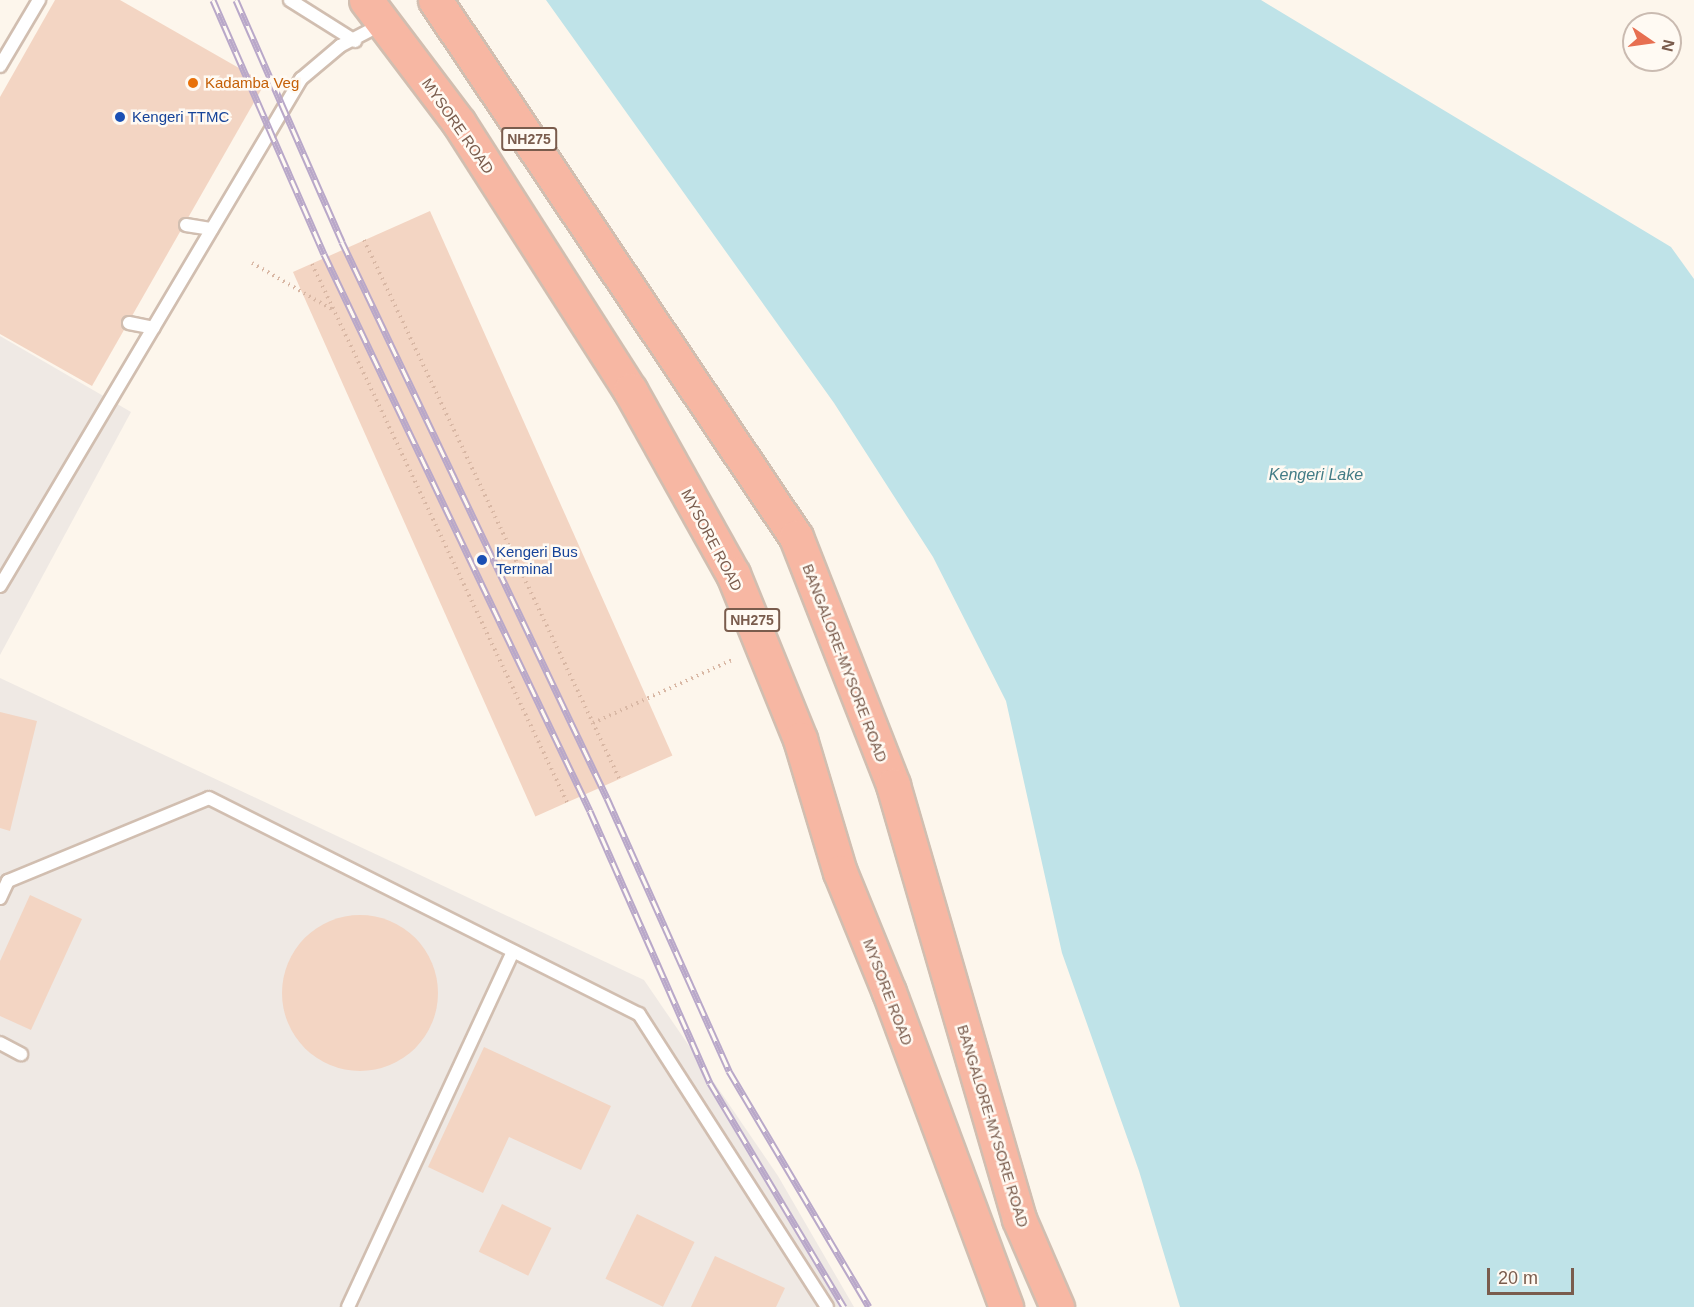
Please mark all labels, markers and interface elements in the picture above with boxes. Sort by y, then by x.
north arrow [1622,12,1682,72]
text: N [1658,38,1678,53]
place label: Kadamba Veg [205,74,299,92]
street label: MYSORE ROAD [418,75,498,177]
marker: Kadamba Veg [186,76,200,90]
place label: Kengeri TTMC [132,108,230,126]
marker: Kengeri TTMC [113,110,127,124]
road number: NH275 [500,128,558,150]
water label: Kengeri Lake [1269,465,1363,485]
street label: MYSORE ROAD [678,486,746,594]
place label: Kengeri Bus Terminal [496,542,578,577]
marker: Kengeri Bus Terminal [473,551,491,569]
street label: BANGALORE-MYSORE ROAD [799,561,891,765]
road number: NH275 [724,609,780,631]
street label: MYSORE ROAD [859,936,917,1048]
street label: BANGALORE-MYSORE ROAD [954,1023,1032,1229]
scale bar [1490,1256,1577,1294]
text: 20 m [1498,1268,1538,1288]

